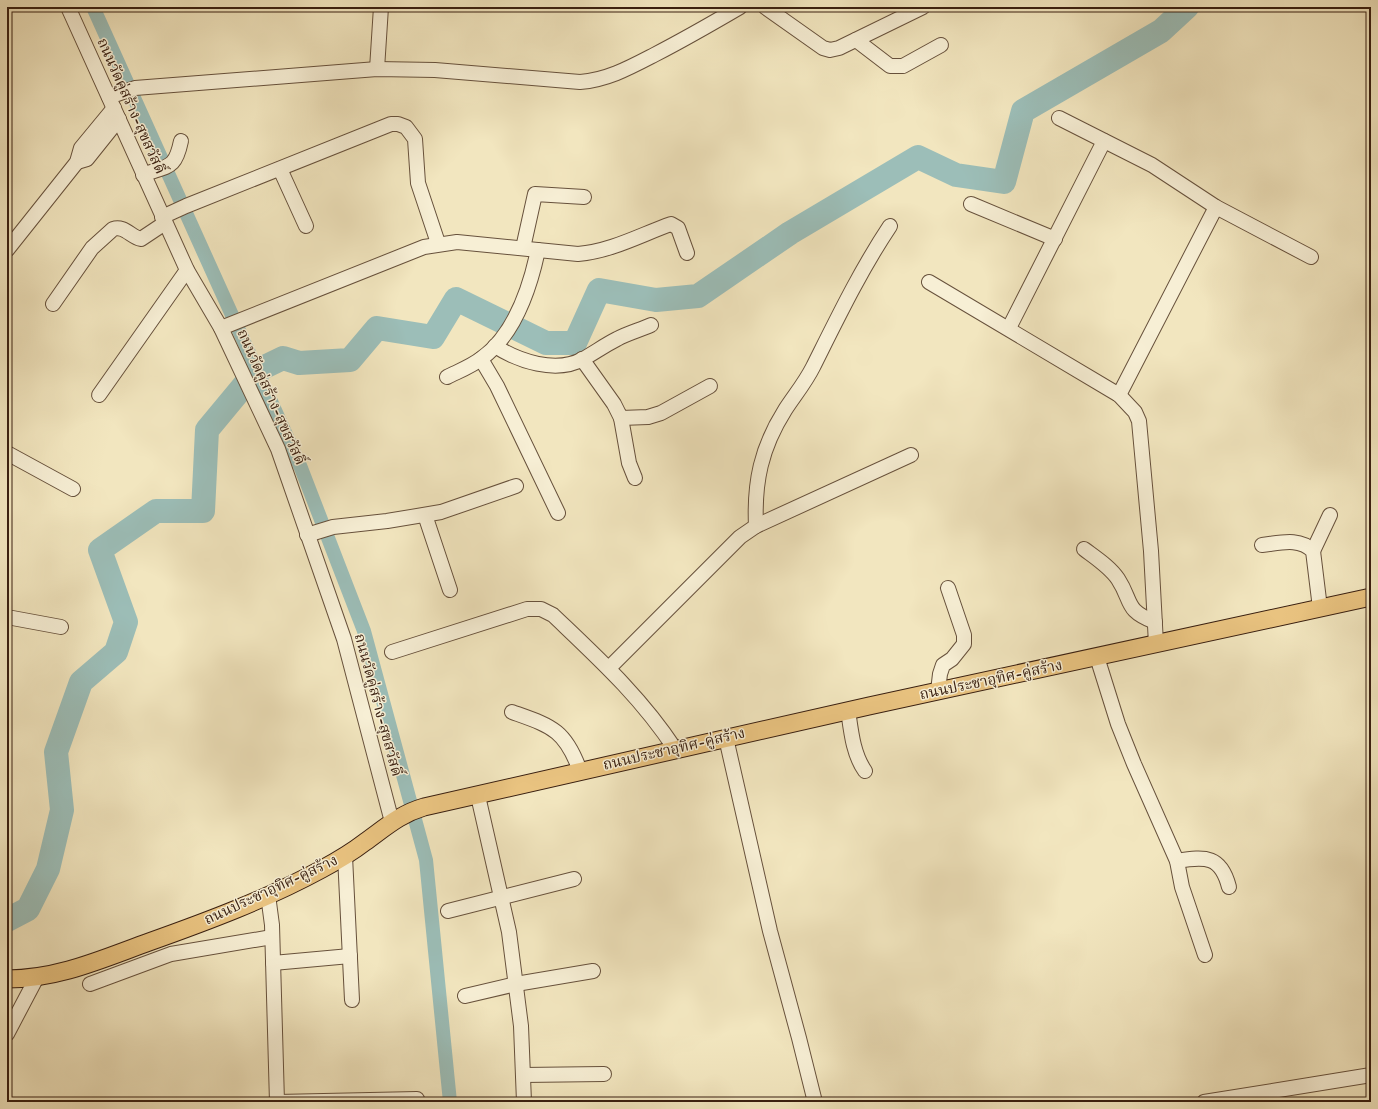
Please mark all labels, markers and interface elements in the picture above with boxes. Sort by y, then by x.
street label: ถนนวัดคู่สร้าง-สุขสวัสดิ์ [91,34,172,179]
street label: ถนนวัดคู่สร้าง-สุขสวัสดิ์ [231,325,312,470]
street label: ถนนวัดคู่สร้าง-สุขสวัสดิ์ [349,631,408,780]
street label: ถนนประชาอุทิศ-คู่สร้าง [918,656,1064,705]
street label: ถนนประชาอุทิศ-คู่สร้าง [601,723,747,776]
street label: ถนนประชาอุทิศ-คู่สร้าง [201,851,341,930]

